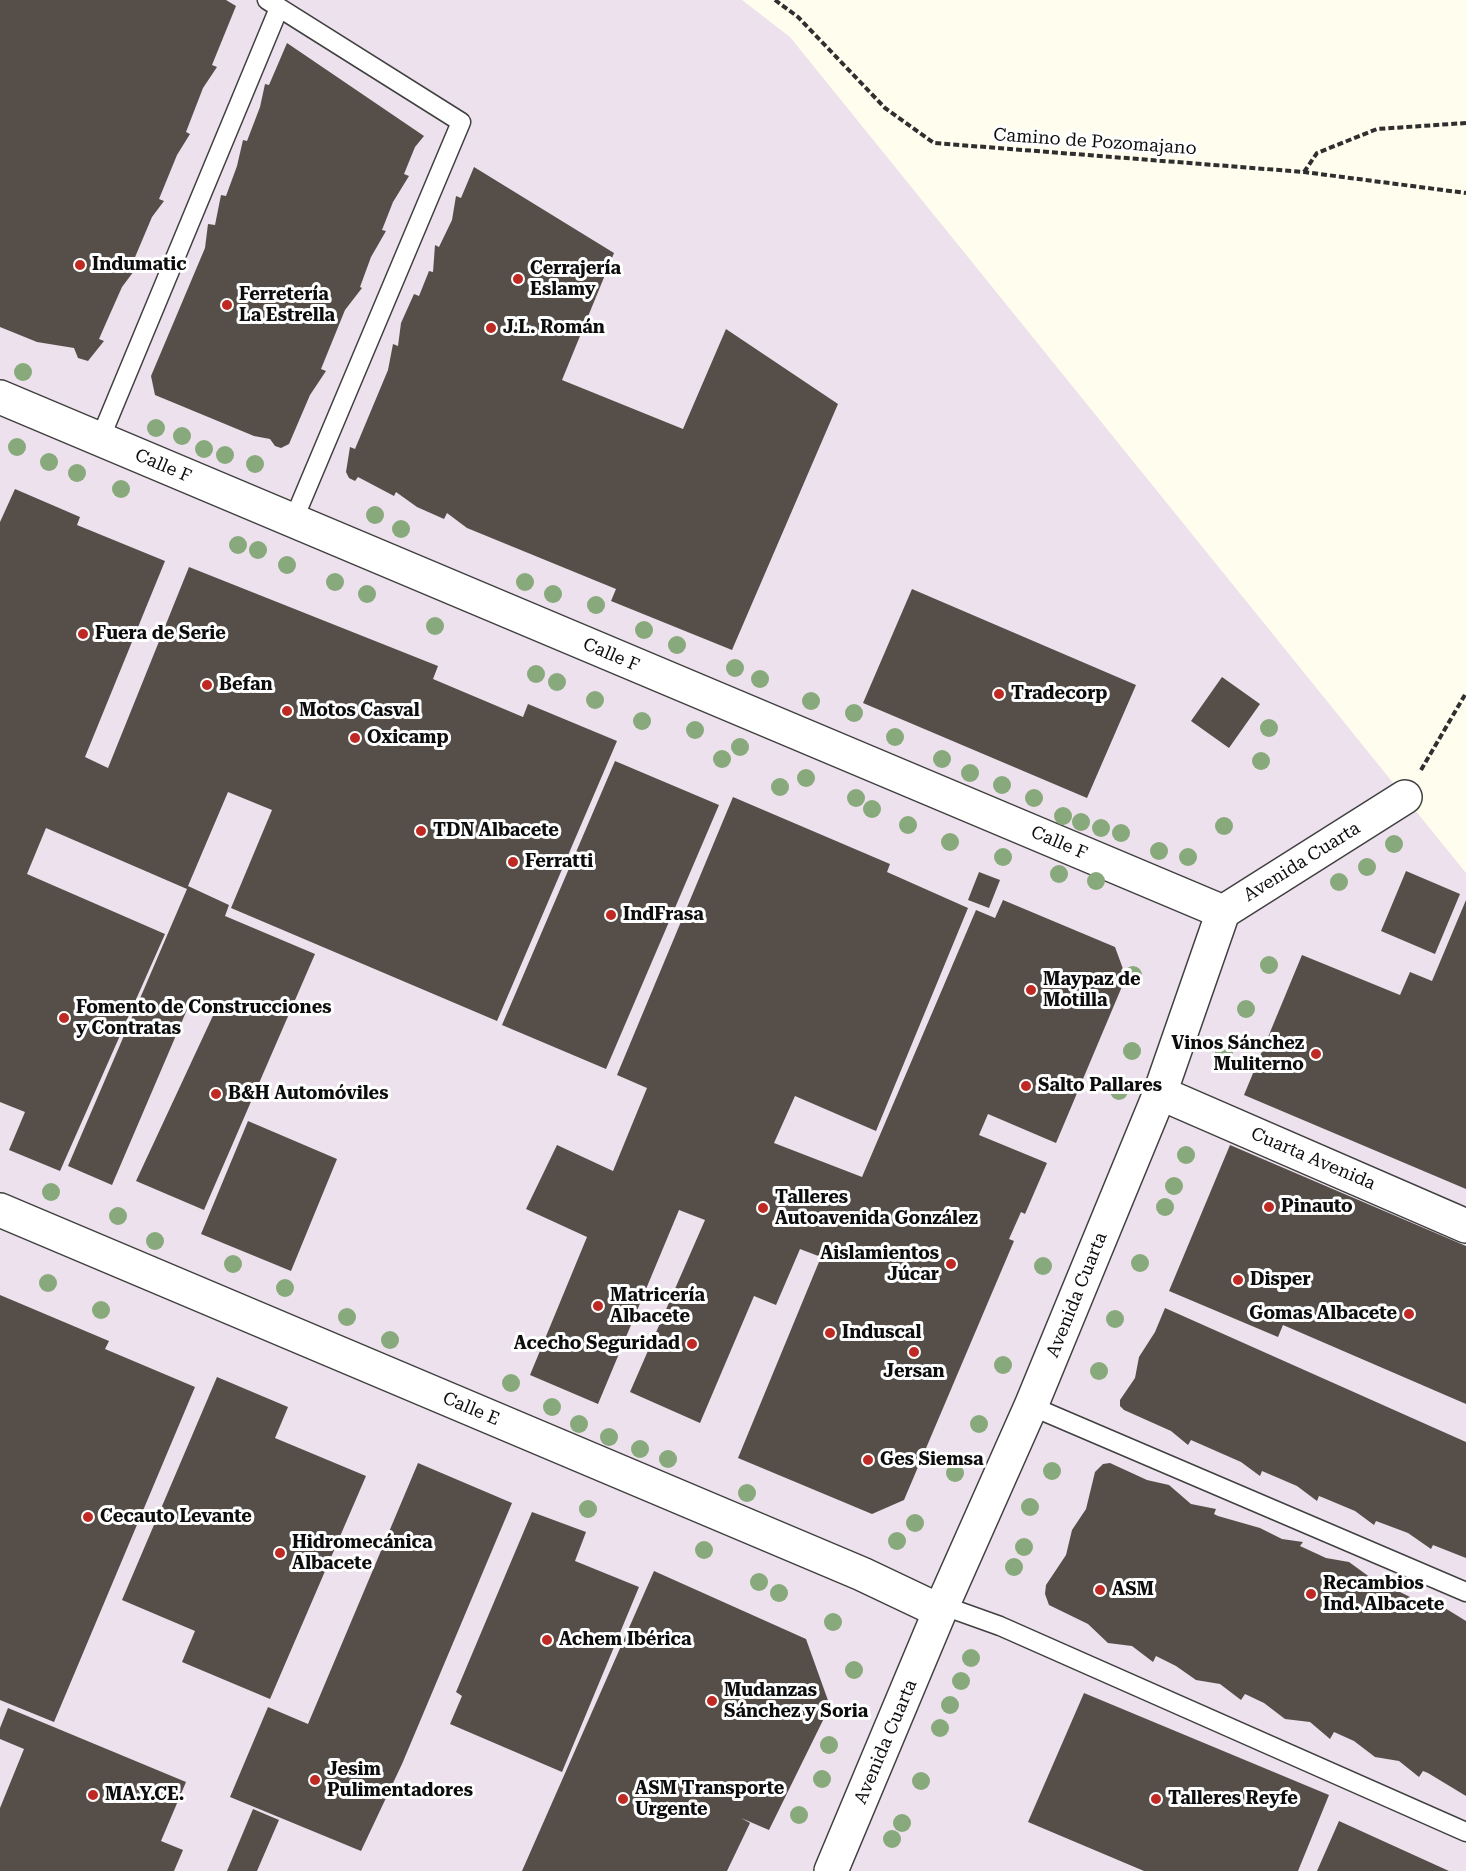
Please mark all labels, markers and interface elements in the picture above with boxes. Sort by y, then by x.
street label: Camino de Pozomajano [993,124,1197,160]
place label: Indumatic [92,254,187,276]
marker: Indumatic [73,258,87,272]
place label: Cerrajería Eslamy [530,258,621,300]
marker: Cerrajería Eslamy [511,272,525,286]
place label: Ferretería La Estrella [239,284,335,326]
marker: Ferretería La Estrella [220,298,234,312]
place label: J.L. Román [503,317,605,339]
marker: J.L. Román [484,321,498,335]
street label: Calle F [132,445,194,487]
place label: Fuera de Serie [95,623,226,645]
marker: Fuera de Serie [76,627,90,641]
street label: Calle F [580,634,642,676]
place label: Befan [219,674,273,696]
marker: Befan [200,678,214,692]
place label: Tradecorp [1011,683,1107,705]
marker: Tradecorp [992,687,1006,701]
place label: Motos Casval [299,700,420,722]
marker: Motos Casval [280,704,294,718]
place label: Oxicamp [367,727,449,749]
marker: Oxicamp [348,731,362,745]
street label: Avenida Cuarta [1240,818,1364,906]
place label: TDN Albacete [433,820,559,842]
street label: Calle F [1028,822,1090,864]
marker: TDN Albacete [414,824,428,838]
place label: Ferratti [525,851,593,873]
marker: Ferratti [506,855,520,869]
place label: IndFrasa [623,904,704,926]
marker: IndFrasa [604,908,618,922]
place label: Maypaz de Motilla [1043,969,1141,1012]
marker: Maypaz de Motilla [1024,983,1038,997]
place label: Fomento de Construcciones y Contratas [76,997,331,1040]
marker: Fomento de Construcciones y Contratas [57,1011,71,1025]
place label: Vinos Sánchez Muliterno [1171,1033,1304,1076]
marker: Vinos Sánchez Muliterno [1309,1047,1323,1061]
place label: Salto Pallares [1038,1075,1162,1097]
marker: Salto Pallares [1019,1079,1033,1093]
place label: B&H Automóviles [228,1083,388,1105]
marker: B&H Automóviles [209,1087,223,1101]
street label: Cuarta Avenida [1247,1123,1379,1195]
place label: Talleres Autoavenida González [775,1187,978,1230]
place label: Pinauto [1281,1196,1353,1218]
marker: Pinauto [1262,1200,1276,1214]
marker: Talleres Autoavenida González [756,1201,770,1215]
street label: Avenida Cuarta [1042,1229,1112,1361]
place label: Aislamientos Júcar [820,1243,939,1286]
marker: Aislamientos Júcar [944,1257,958,1271]
place label: Disper [1250,1269,1311,1291]
marker: Disper [1231,1273,1245,1287]
place label: Matricería Albacete [610,1285,705,1328]
marker: Matricería Albacete [591,1299,605,1313]
place label: Gomas Albacete [1249,1303,1397,1325]
marker: Gomas Albacete [1402,1307,1416,1321]
place label: Induscal [842,1322,921,1344]
marker: Induscal [823,1326,837,1340]
place label: Acecho Seguridad [514,1333,680,1355]
marker: Acecho Seguridad [685,1337,699,1351]
marker: Jersan [907,1345,921,1359]
place label: Jersan [883,1361,945,1383]
street label: Calle E [439,1387,503,1431]
place label: Ges Siemsa [880,1449,984,1471]
marker: Ges Siemsa [861,1453,875,1467]
place label: Cecauto Levante [100,1506,252,1528]
marker: Cecauto Levante [81,1510,95,1524]
place label: Hidromecánica Albacete [292,1532,433,1574]
marker: Hidromecánica Albacete [273,1546,287,1560]
place label: Recambios Ind. Albacete [1323,1573,1444,1616]
place label: ASM [1112,1579,1154,1601]
marker: ASM [1093,1583,1107,1597]
marker: Recambios Ind. Albacete [1304,1587,1318,1601]
place label: Achem Ibérica [559,1629,692,1651]
marker: Achem Ibérica [540,1633,554,1647]
street label: Avenida Cuarta [850,1676,922,1808]
place label: Mudanzas Sánchez y Soria [724,1680,868,1722]
marker: Mudanzas Sánchez y Soria [705,1694,719,1708]
place label: Jesim Pulimentadores [327,1759,473,1802]
marker: Jesim Pulimentadores [308,1773,322,1787]
place label: ASM Transporte Urgente [635,1778,784,1820]
place label: MA.Y.CE. [105,1784,184,1806]
marker: MA.Y.CE. [86,1788,100,1802]
place label: Talleres Reyfe [1168,1788,1298,1810]
marker: ASM Transporte Urgente [616,1792,630,1806]
marker: Talleres Reyfe [1149,1792,1163,1806]

